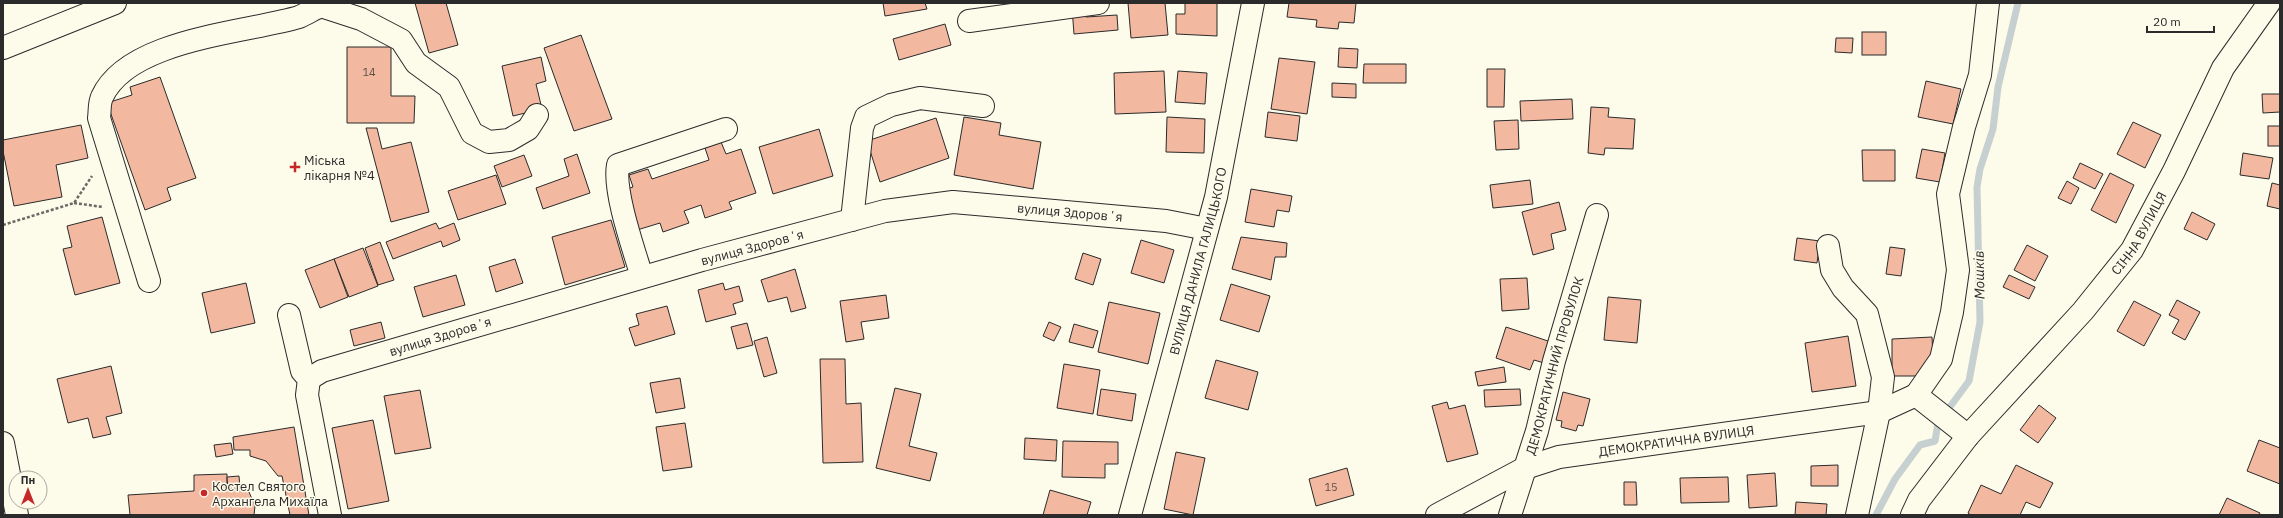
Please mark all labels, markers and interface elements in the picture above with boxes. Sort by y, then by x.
scale bar [2147,8,2214,34]
text: 20 m [2153,14,2181,29]
house number: 14 [362,65,376,79]
place label: Міська лікарня №4 [304,152,375,184]
marker: Міська лікарня №4 [289,161,301,173]
street label: ВУЛИЦЯ ДАНИЛА ГАЛИЦЬКОГО [1166,166,1231,357]
street label: СІННА ВУЛИЦЯ [2107,189,2170,279]
street label: вулиця Здоровʼя [1017,199,1123,226]
street label: вулиця Здоровʼя [699,226,805,269]
water label: Мошків [1970,250,1988,300]
street label: ДЕМОКРАТИЧНИЙ ПРОВУЛОК [1522,274,1588,457]
street label: вулиця Здоровʼя [387,313,493,360]
street label: ДЕМОКРАТИЧНА ВУЛИЦЯ [1597,422,1755,460]
north arrow [8,470,48,510]
text: Пн [21,473,35,487]
place label: Костел Святого Архангела Михаїла [212,478,328,510]
house number: 15 [1324,480,1338,494]
marker: Костел Святого Архангела Михаїла [199,488,209,498]

